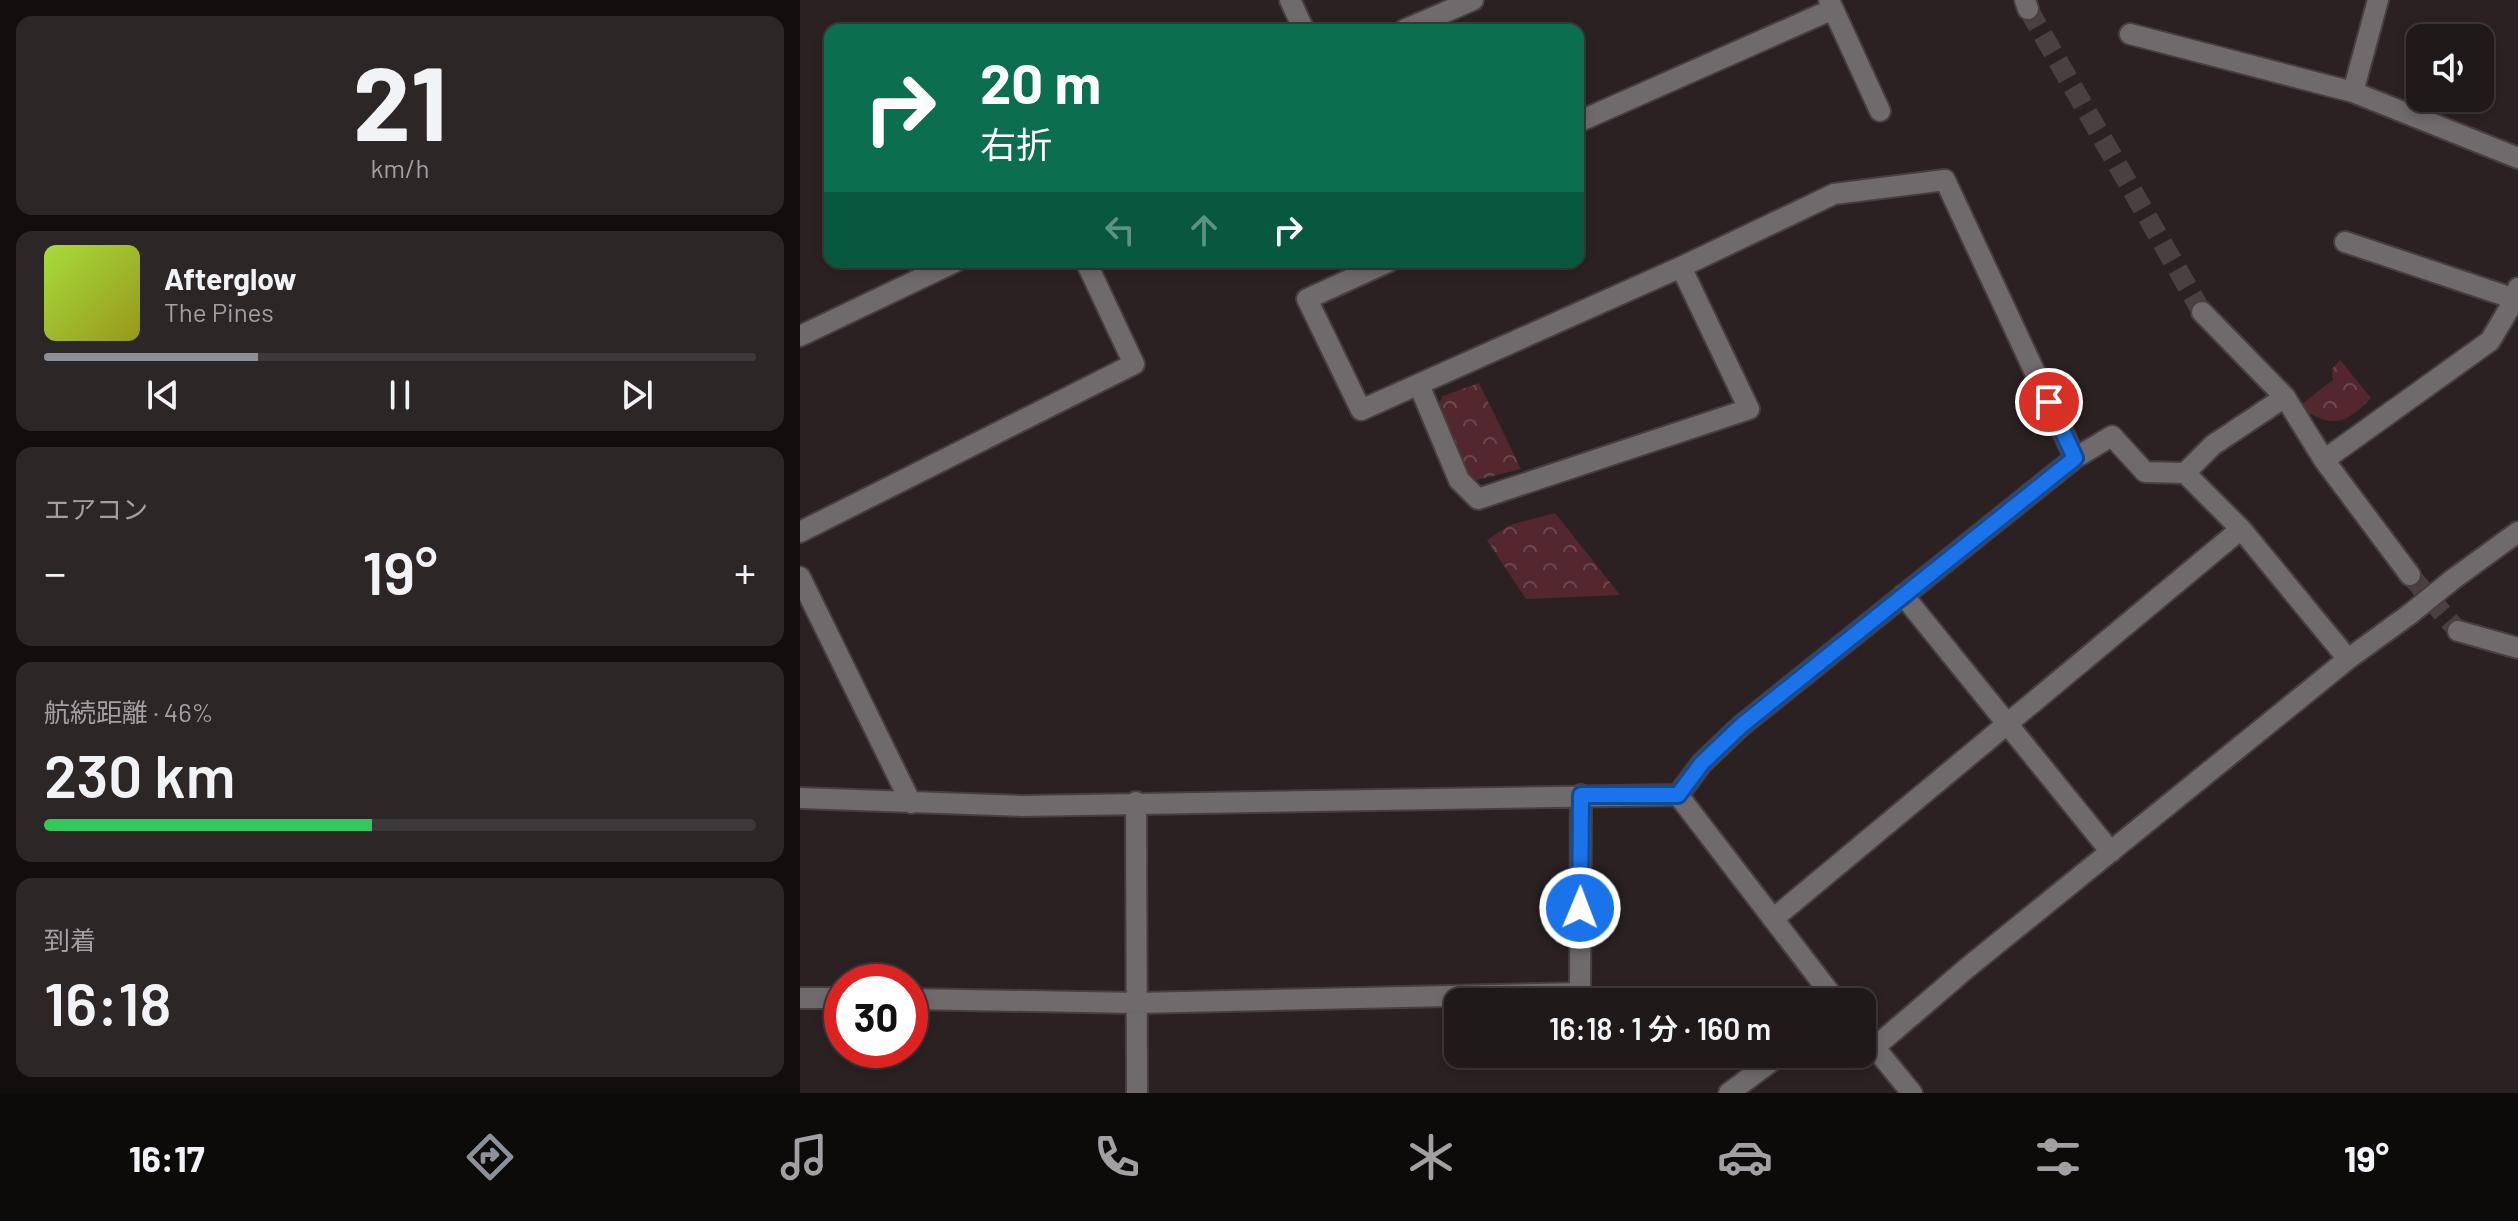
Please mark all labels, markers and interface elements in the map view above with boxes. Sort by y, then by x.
map controls [2406,24,2494,112]
button: sound [2406,24,2494,112]
text: 21 [353,37,447,162]
text: 20 m [980,48,1101,115]
icon: right [848,56,952,160]
text: 右折 [980,122,1052,165]
text: km/h [371,152,429,183]
icon: left [1098,208,1142,252]
icon: ahead [1182,208,1226,252]
icon: right [1266,208,1310,252]
text: Afterglow [164,260,297,296]
text: The Pines [164,296,274,327]
pin [2015,368,2083,436]
icon: previous [141,373,185,417]
icon: pause [378,373,422,417]
icon: next [615,373,659,417]
icon: arrive [2027,380,2071,424]
text: エアコン [44,493,148,524]
text: 19° [362,535,438,607]
text: − [44,545,66,598]
text: + [734,545,756,598]
text: 航続距離 · 46% [44,696,214,727]
text: 230 km [44,738,235,810]
position arrow [1538,866,1622,950]
text: 到着 [44,924,96,955]
speed limit sign: 30 [824,964,928,1068]
text: 16:18 [44,966,171,1038]
text: 16:18 · 1 分 · 160 m [1549,1010,1771,1046]
icon: directions [462,1129,518,1185]
icon: music [776,1129,832,1185]
icon: phone [1089,1129,1145,1185]
icon: climate [1403,1129,1459,1185]
icon: car [1717,1129,1773,1185]
icon: filters [2030,1129,2086,1185]
text: 16:17 [129,1136,205,1179]
text: 19° [2344,1136,2389,1179]

